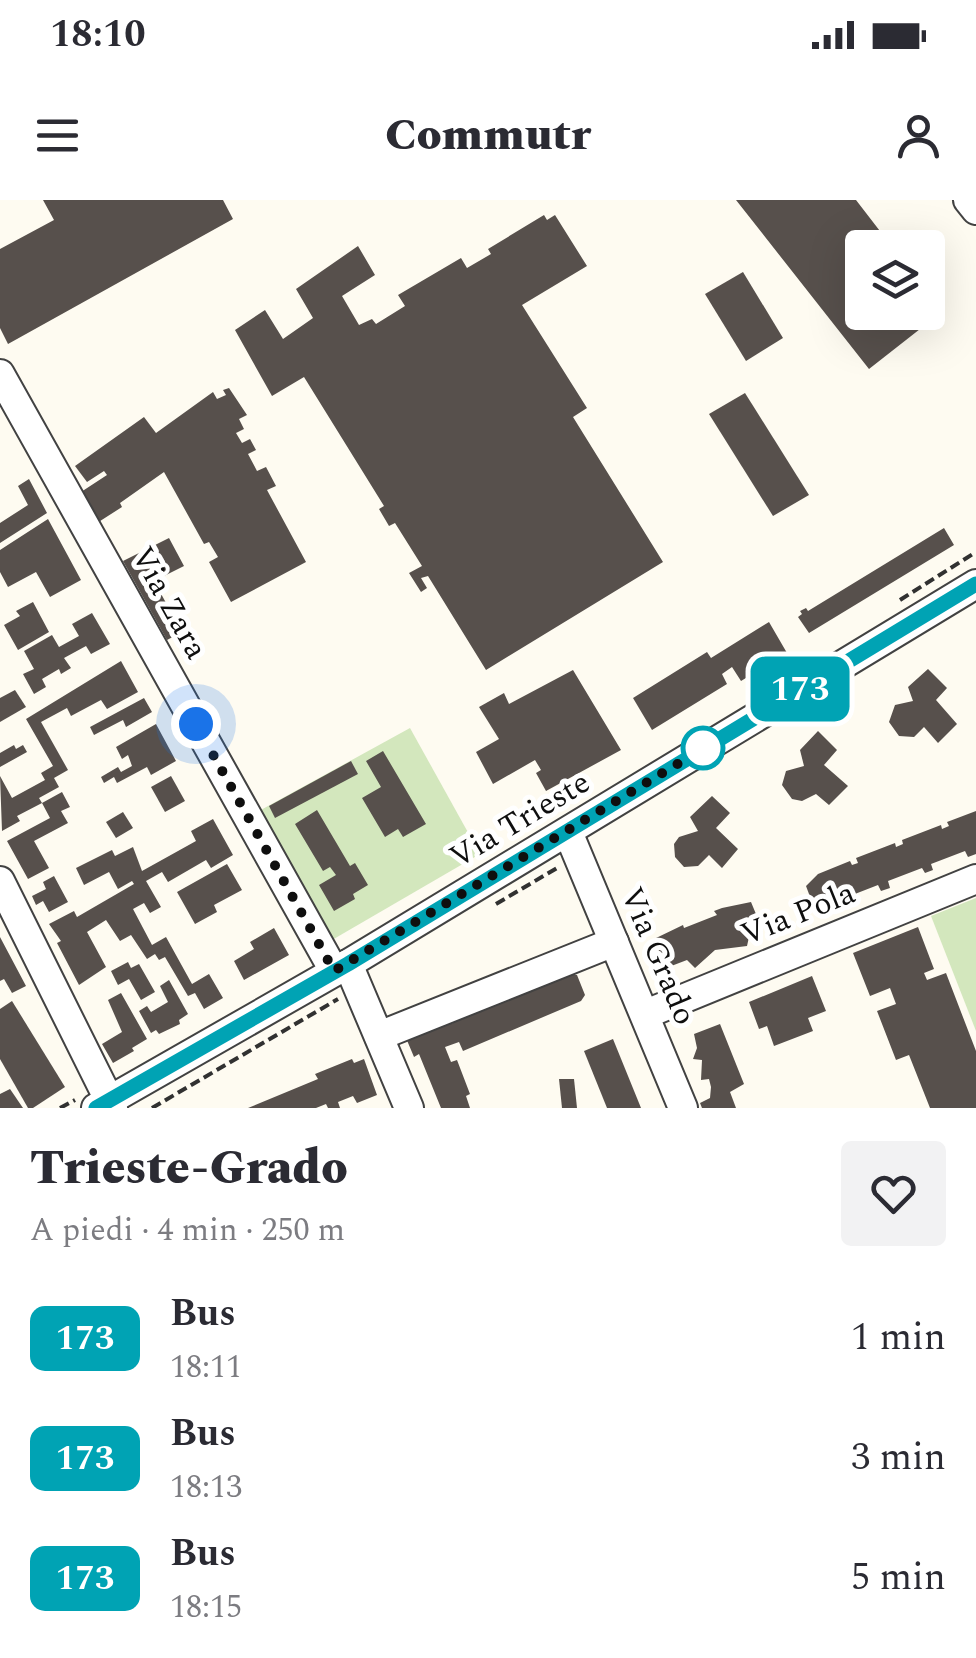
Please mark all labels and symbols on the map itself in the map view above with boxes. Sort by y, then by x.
street label: Via Zara [118,538,220,669]
line badge: 173 [742,656,858,722]
your location [171,699,221,749]
unlabelled marker [682,727,724,769]
street label: Via Trieste [440,759,600,881]
street label: Via Pola [733,869,863,959]
street label: Via Grado [607,879,709,1033]

